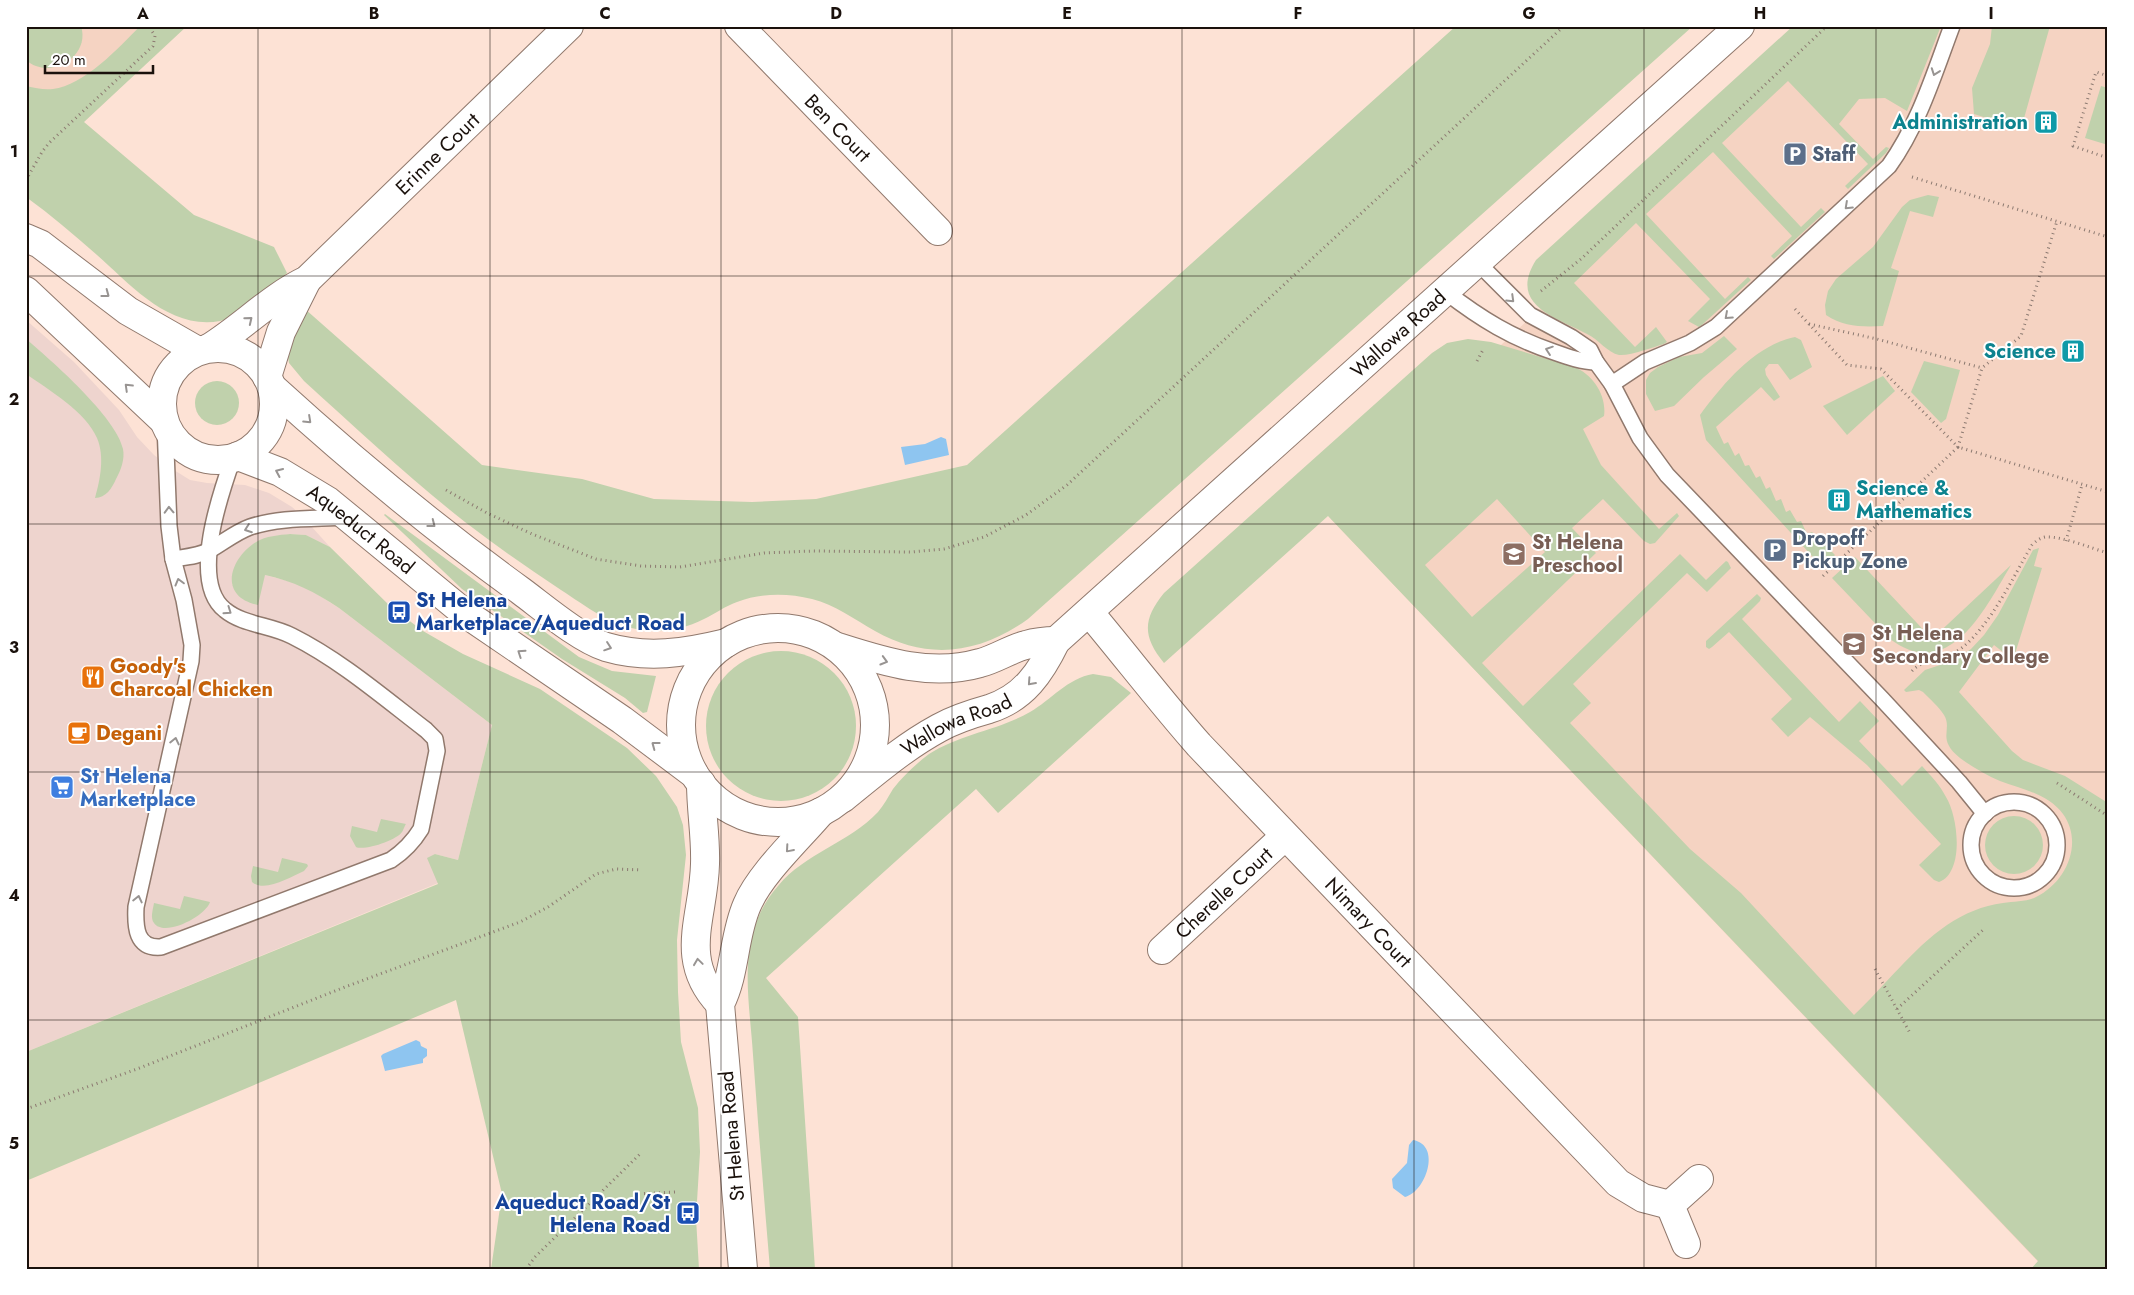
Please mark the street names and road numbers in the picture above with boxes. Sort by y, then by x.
street label: Ben Court [798,87,878,169]
street label: Erinne Court [389,106,486,201]
street label: Wallowa Road [1344,283,1452,384]
street label: Aqueduct Road [301,477,421,581]
street label: Wallowa Road [895,687,1017,763]
street label: Cherelle Court [1168,840,1279,946]
street label: Nimary Court [1318,871,1419,974]
street label: St Helena Road [712,1070,752,1202]

